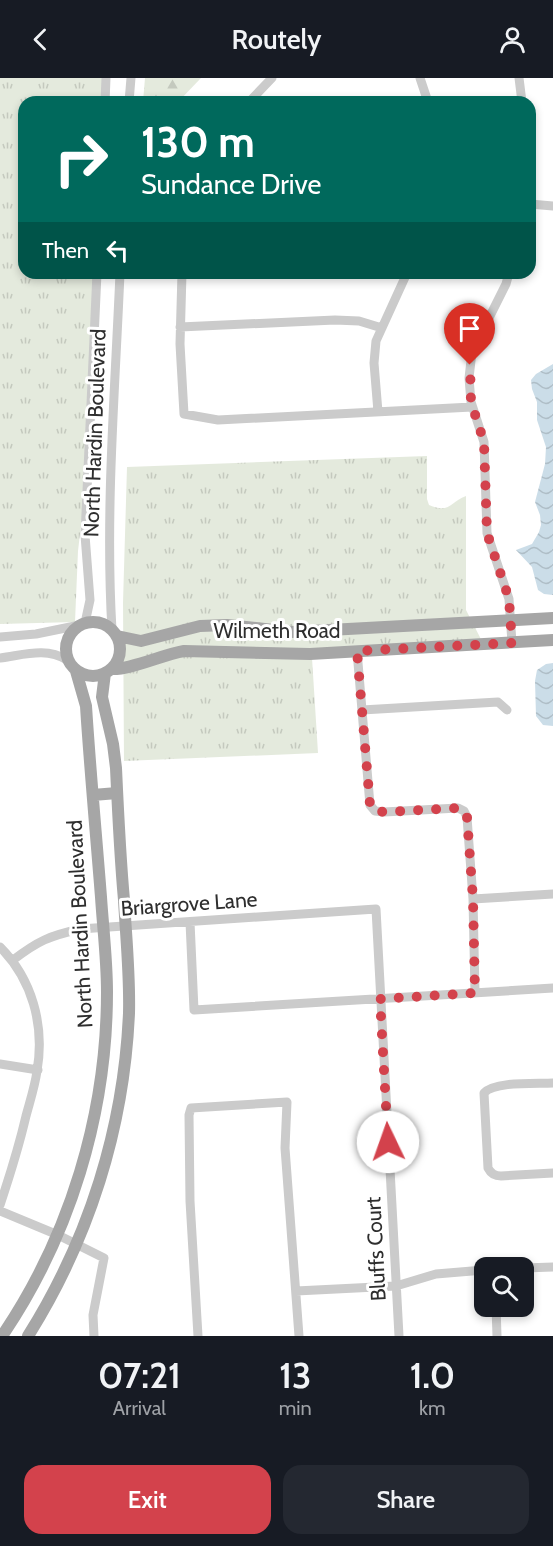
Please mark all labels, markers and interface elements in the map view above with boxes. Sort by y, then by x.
icon: back [24,23,57,56]
text: Routely [232,23,321,56]
icon: person [496,23,529,56]
text: 130 m [141,116,255,168]
icon: right [42,120,120,198]
text: Sundance Drive [141,168,321,201]
icon: left [101,234,134,267]
text: Then [42,237,89,264]
pin [444,303,495,365]
icon: arrive [453,312,486,345]
street label: North Hardin Boulevard [78,328,111,538]
street label: Wilmeth Road [213,618,341,643]
street label: North Hardin Boulevard [62,819,97,1029]
street label: Briargrove Lane [120,886,258,921]
position arrow [356,1110,420,1174]
street label: Bluffs Court [360,1196,391,1302]
map controls [474,1257,534,1317]
button: search [474,1257,534,1317]
text: 07:21 [98,1353,181,1397]
text: 13 [279,1353,311,1397]
text: 1.0 [410,1353,455,1397]
text: Arrival [113,1396,166,1420]
text: min [279,1396,312,1420]
text: km [419,1396,446,1420]
button: Exit [24,1465,271,1534]
button: Share [283,1465,529,1534]

